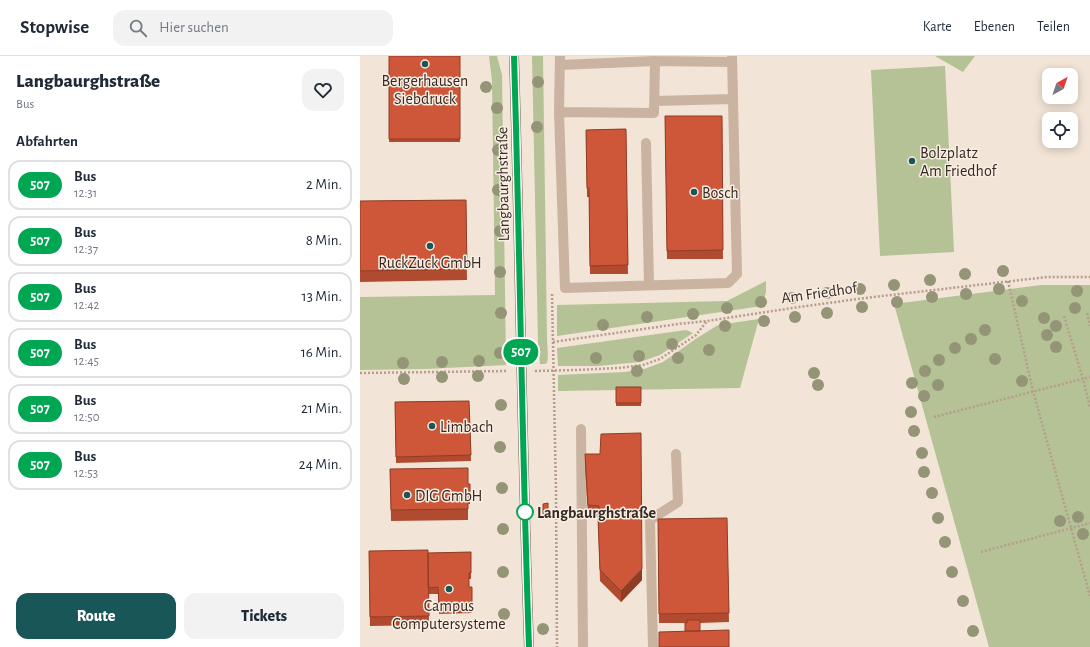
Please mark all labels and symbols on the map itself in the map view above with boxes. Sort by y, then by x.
marker: Bergerhausen Siebdruck [420,59,430,69]
north arrow [1042,68,1078,104]
place label: Bergerhausen Siebdruck [382,73,468,107]
street label: Langbaurghstraße [494,127,512,241]
place label: Bolzplatz Am Friedhof [920,145,997,179]
marker: Bolzplatz Am Friedhof [907,156,917,166]
place label: Bosch [702,185,739,201]
marker: Bosch [689,187,699,197]
marker: RuckZuck GmbH [425,241,435,251]
place label: RuckZuck GmbH [378,255,482,271]
street label: Am Friedhof [780,280,859,306]
line badge: 507 [498,339,544,365]
place label: Limbach [440,419,493,435]
marker: Limbach [427,421,437,431]
place label: DIG GmbH [415,488,483,504]
marker: DIG GmbH [402,490,412,500]
marker: Langbaurghstraße [516,503,534,521]
place label: Langbaurghstraße [537,505,657,521]
marker: Campus Computersysteme [444,584,454,594]
place label: Campus Computersysteme [392,598,506,633]

